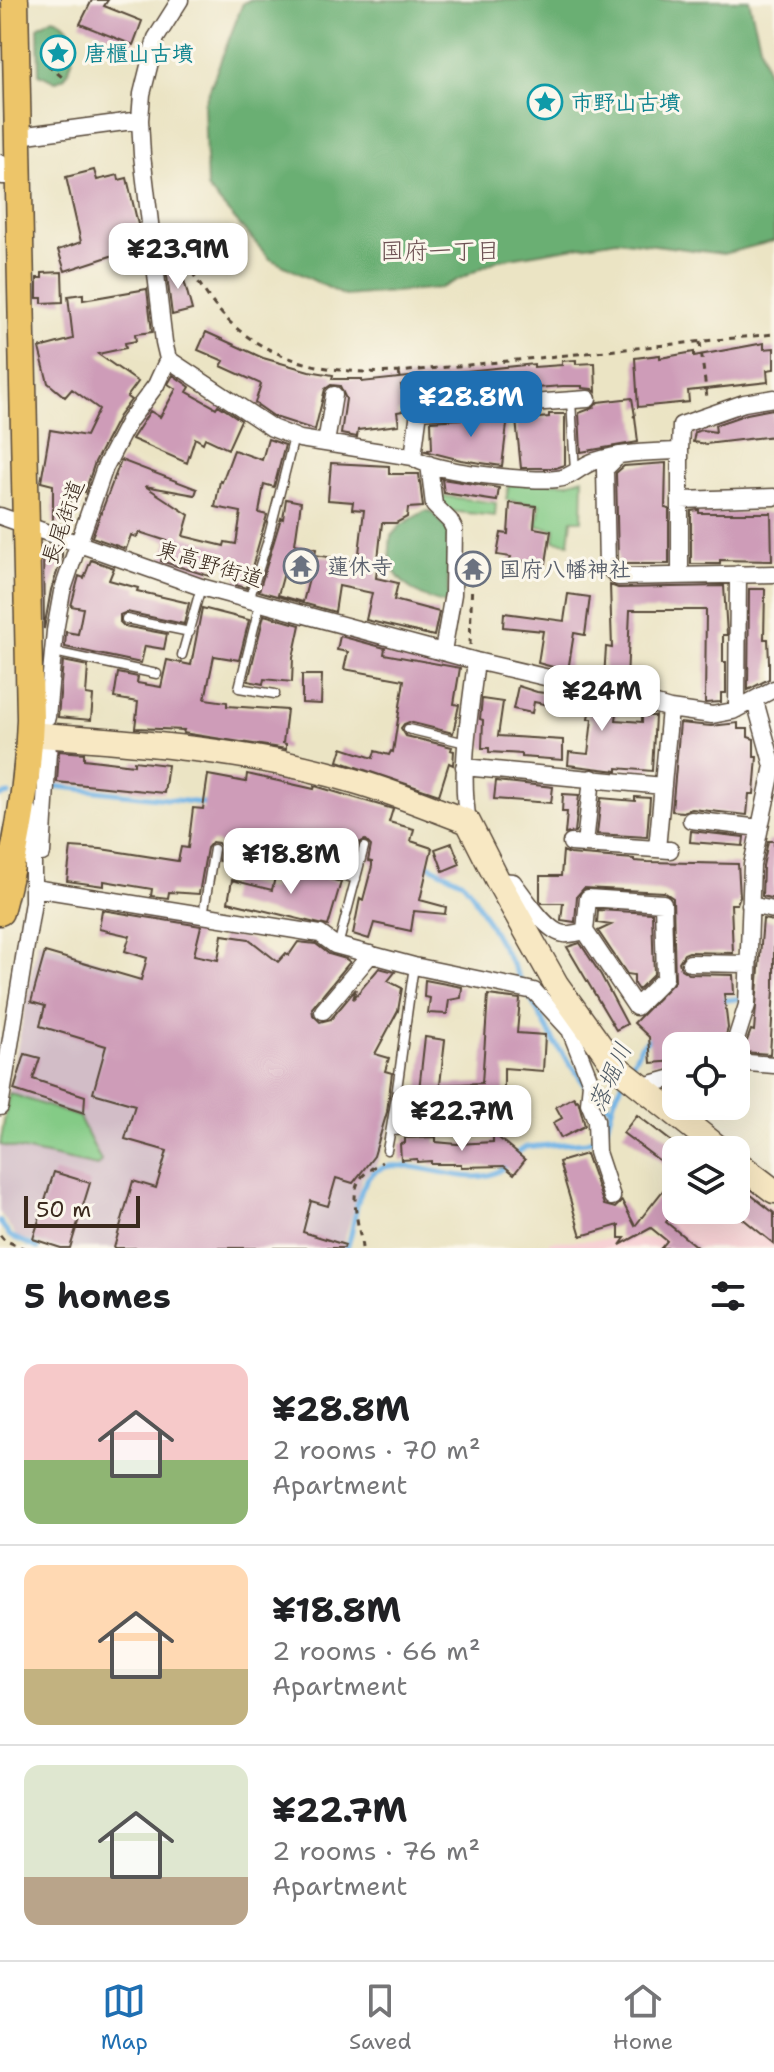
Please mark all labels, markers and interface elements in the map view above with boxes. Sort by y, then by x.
place icon: 唐櫃山古墳 [39,34,77,72]
place label: 唐櫃山古墳 [84,39,194,68]
place icon: 市野山古墳 [526,83,564,121]
place label: 市野山古墳 [571,88,681,117]
pin: ¥23.9M [113,223,243,291]
text: ¥23.9M [127,231,229,266]
district label: 国府一丁目 [380,235,500,267]
pin: ¥28.8M [406,371,536,439]
text: ¥28.8M [418,379,524,414]
street label: 長尾街道 [35,476,91,568]
street label: 東高野街道 [153,534,267,594]
temple icon: 蓮休寺 [282,547,320,585]
temple icon: 国府八幡神社 [454,550,492,588]
place label: 蓮休寺 [327,552,393,581]
place label: 国府八幡神社 [499,555,631,584]
pin: ¥24M [555,665,649,733]
text: ¥24M [562,673,642,708]
pin: ¥18.8M [226,828,356,896]
text: ¥18.8M [242,836,340,871]
map controls [662,1032,750,1224]
button: locate [662,1032,750,1120]
water label: 落堀川 [581,1038,639,1116]
pin: ¥22.7M [397,1085,527,1153]
text: ¥22.7M [410,1093,514,1128]
button: layers [662,1136,750,1224]
scale bar [24,1192,140,1228]
text: 50 m [36,1195,91,1224]
text: 5 homes [24,1273,171,1319]
icon: filters [706,1274,750,1318]
text: ¥28.8M [272,1386,410,1432]
icon: home [88,1396,184,1492]
text: 2 rooms · 70 m² [272,1432,481,1467]
text: Apartment [272,1467,408,1502]
text: ¥18.8M [272,1587,401,1633]
icon: home [88,1597,184,1693]
text: 2 rooms · 66 m² [272,1633,481,1668]
text: Apartment [272,1668,408,1703]
text: ¥22.7M [272,1787,407,1833]
icon: home [88,1797,184,1893]
text: 2 rooms · 76 m² [272,1833,480,1868]
text: Apartment [272,1868,408,1903]
tab: Map [101,1979,148,2056]
tab: Saved [349,1979,412,2056]
tab: Home [613,1979,673,2056]

